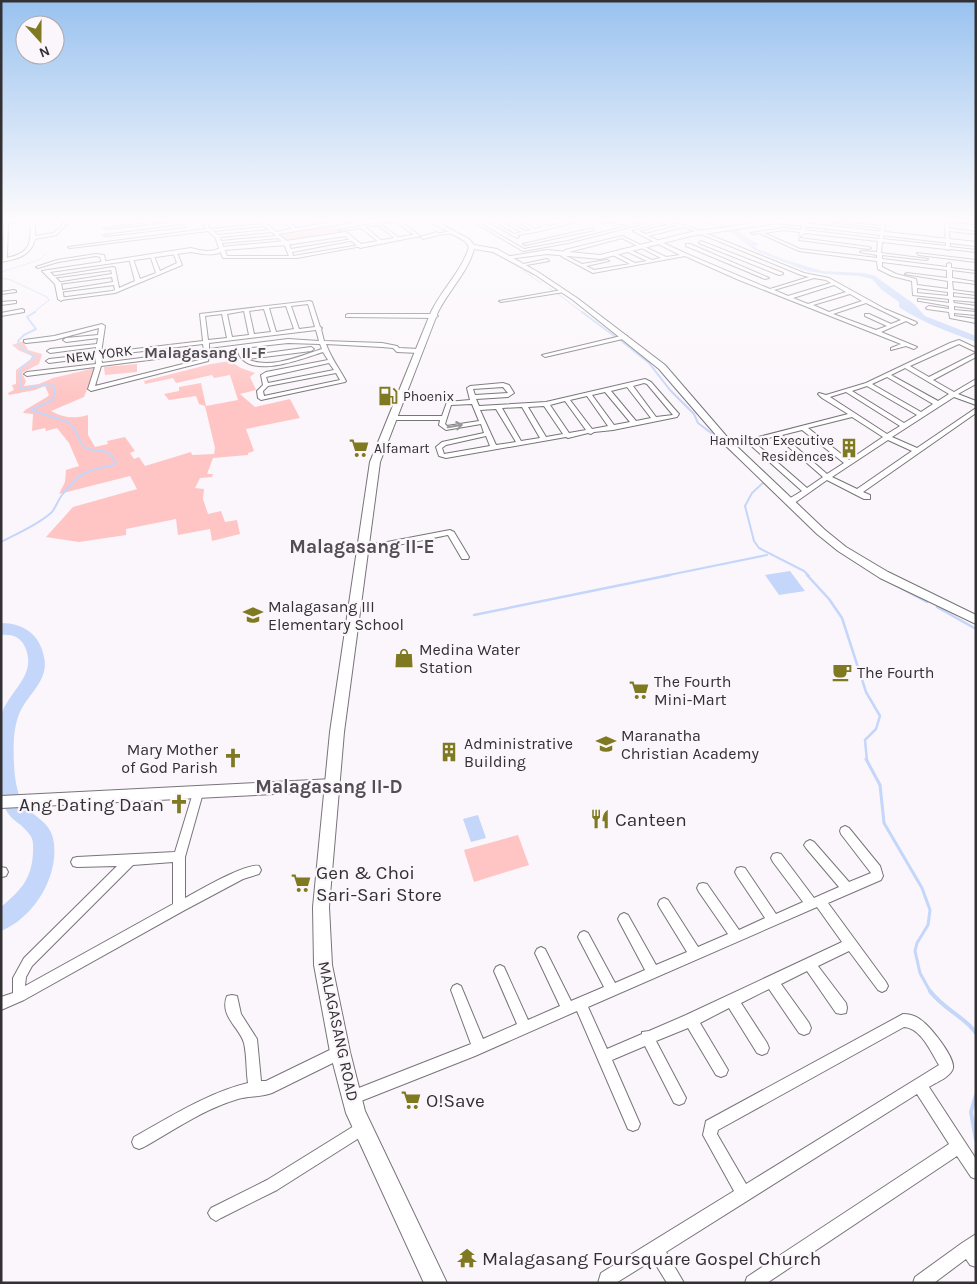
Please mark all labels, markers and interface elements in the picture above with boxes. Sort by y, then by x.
north arrow [15,15,65,65]
text: N [37,42,52,61]
street label: NEW YORK [65,342,134,367]
district label: Malagasang II-F [144,343,266,362]
fuel station icon: Phoenix [377,385,399,407]
place label: Phoenix [403,388,454,405]
one-way arrow [447,421,463,431]
place label: Hamilton Executive Residences [709,432,834,465]
supermarket icon: Alfamart [348,437,370,459]
building icon: Hamilton Executive Residences [838,437,860,459]
place label: Alfamart [374,440,430,457]
district label: Malagasang II-E [289,536,435,558]
place label: Malagasang III Elementary School [268,597,404,634]
school or university icon: Malagasang III Elementary School [242,604,264,626]
place label: Medina Water Station [419,640,520,677]
shop icon: Medina Water Station [393,647,415,669]
cafe icon: The Fourth [831,661,853,683]
place label: The Fourth [857,663,935,682]
place label: The Fourth Mini-Mart [654,672,732,709]
supermarket icon: The Fourth Mini-Mart [628,679,650,701]
place label: Maranatha Christian Academy [621,726,759,763]
school or university icon: Maranatha Christian Academy [595,733,617,755]
place label: Administrative Building [464,734,573,771]
place label: Mary Mother of God Parish [121,740,218,777]
building icon: Administrative Building [438,741,460,763]
church icon: Mary Mother of God Parish [222,747,244,769]
district label: Malagasang II-D [255,776,403,798]
church icon: Ang Dating Daan [168,793,190,815]
place label: Ang Dating Daan [19,794,164,816]
restaurant icon: Canteen [589,808,611,830]
place label: Canteen [615,809,687,831]
place label: Gen & Choi Sari-Sari Store [316,862,442,906]
supermarket icon: Gen & Choi Sari-Sari Store [290,872,312,894]
street label: MALAGASANG ROAD [314,959,363,1103]
supermarket icon: O!Save [400,1089,422,1111]
place label: O!Save [426,1090,485,1112]
temple icon: Malagasang Foursquare Gospel Church [456,1247,478,1269]
place label: Malagasang Foursquare Gospel Church [482,1248,821,1270]

